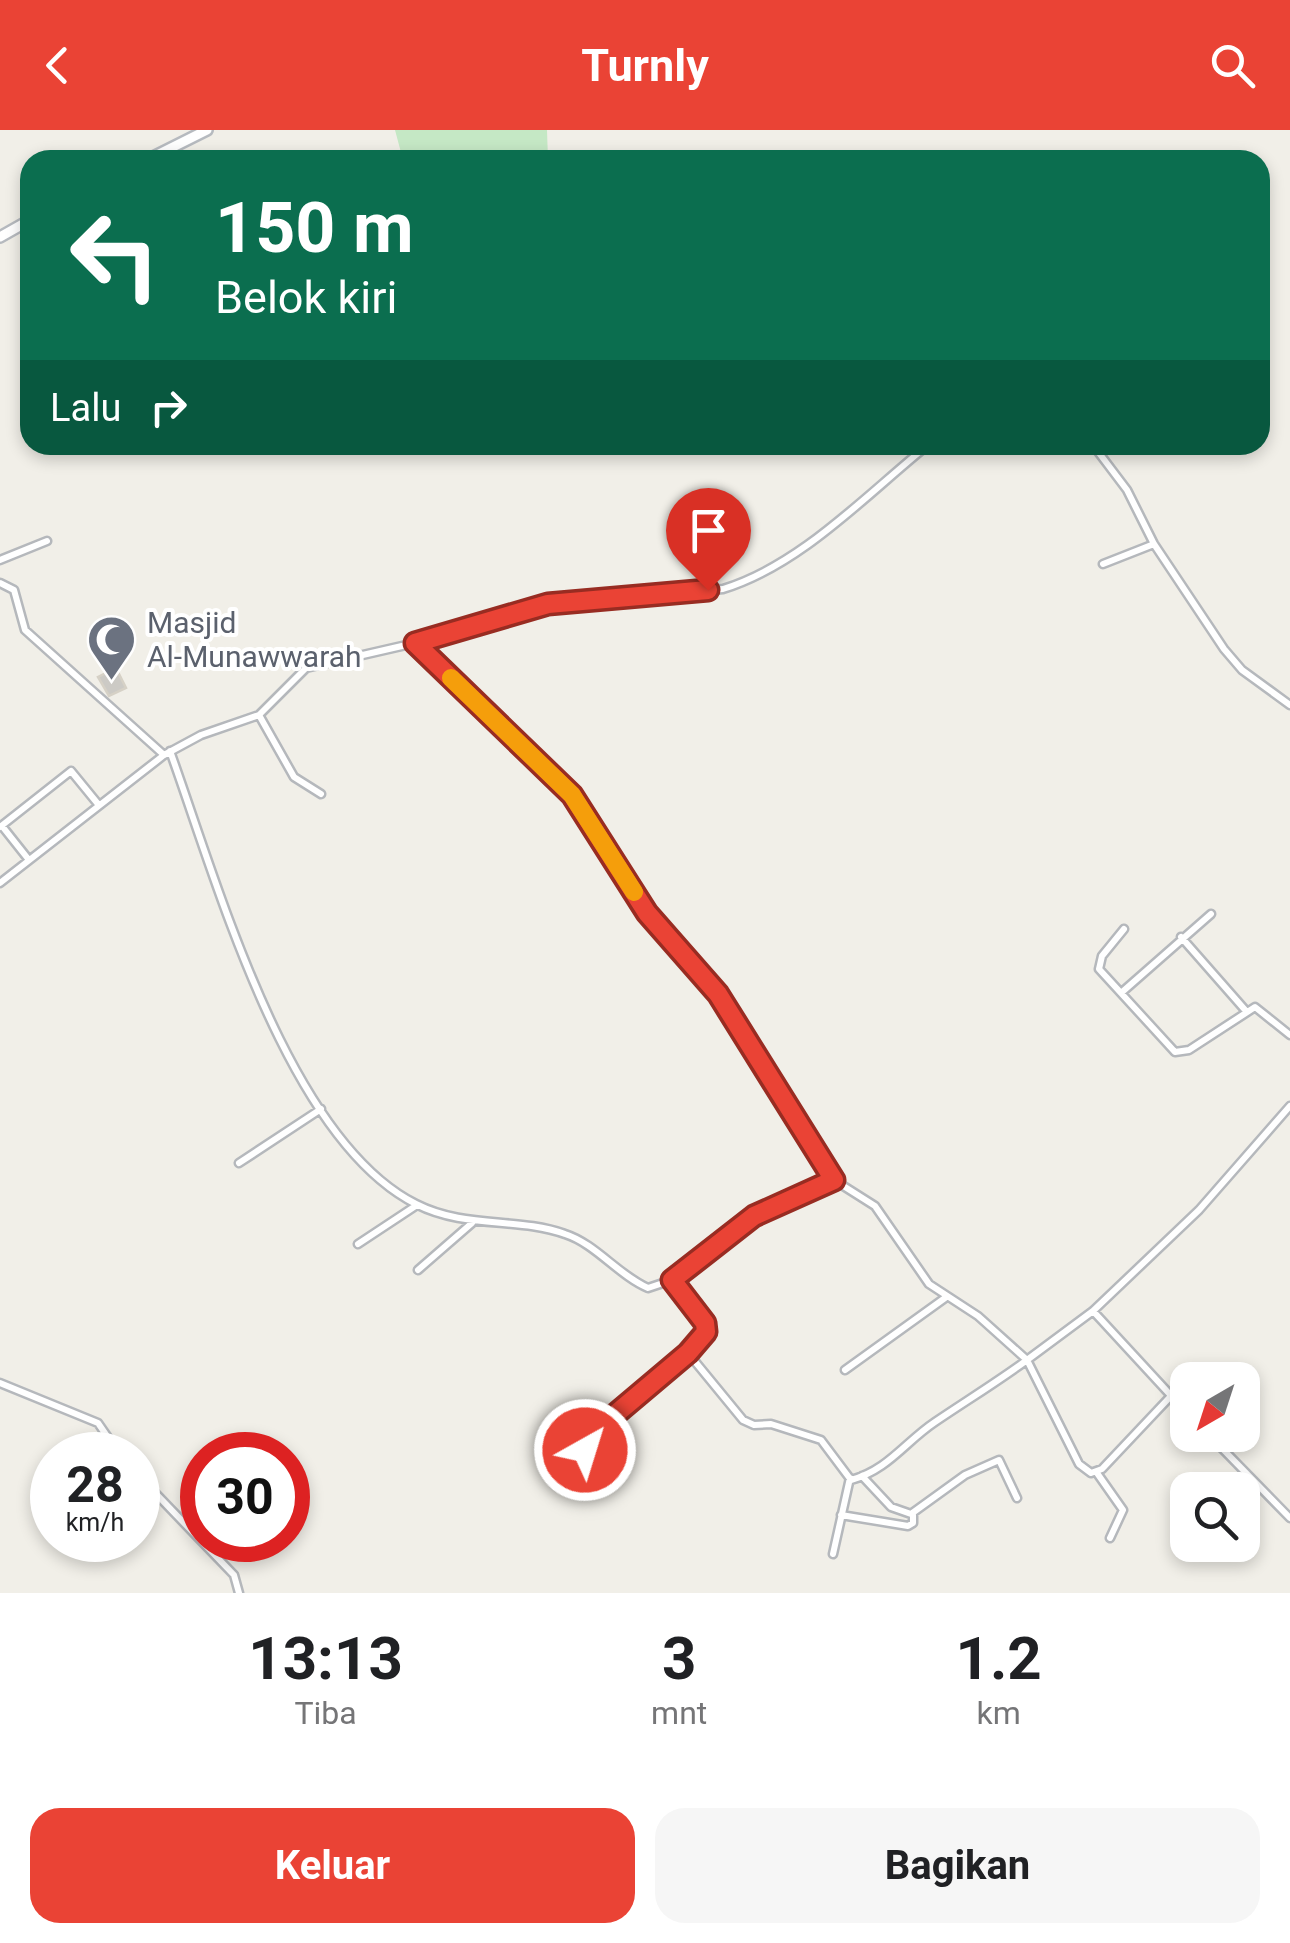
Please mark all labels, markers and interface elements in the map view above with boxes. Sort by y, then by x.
icon: back [30,38,85,93]
icon: search [1205,38,1260,93]
text: Turnly [581,39,709,92]
text: 150 m [215,187,414,269]
icon: left [50,190,180,320]
text: Belok kiri [215,271,397,324]
icon: right [141,380,196,435]
text: Lalu [50,386,121,430]
pin [666,488,751,591]
icon: arrive [681,503,736,558]
place label: Masjid Al-Munawwarah [147,605,362,674]
mosque icon: Masjid Al-Munawwarah [86,614,138,682]
north arrow [1170,1362,1260,1452]
map controls [1170,1362,1260,1562]
position arrow [533,1398,637,1502]
speed limit sign: 30 [180,1432,310,1562]
text: 28 [66,1456,124,1514]
button: search [1170,1472,1260,1562]
text: km/h [66,1508,124,1537]
text: 13:13 [248,1623,403,1694]
text: 3 [662,1623,696,1694]
text: 1.2 [956,1623,1042,1694]
text: Tiba [294,1694,357,1732]
text: mnt [651,1694,707,1732]
text: km [977,1694,1021,1732]
button: Keluar [30,1808,635,1923]
button: Bagikan [655,1808,1260,1923]

